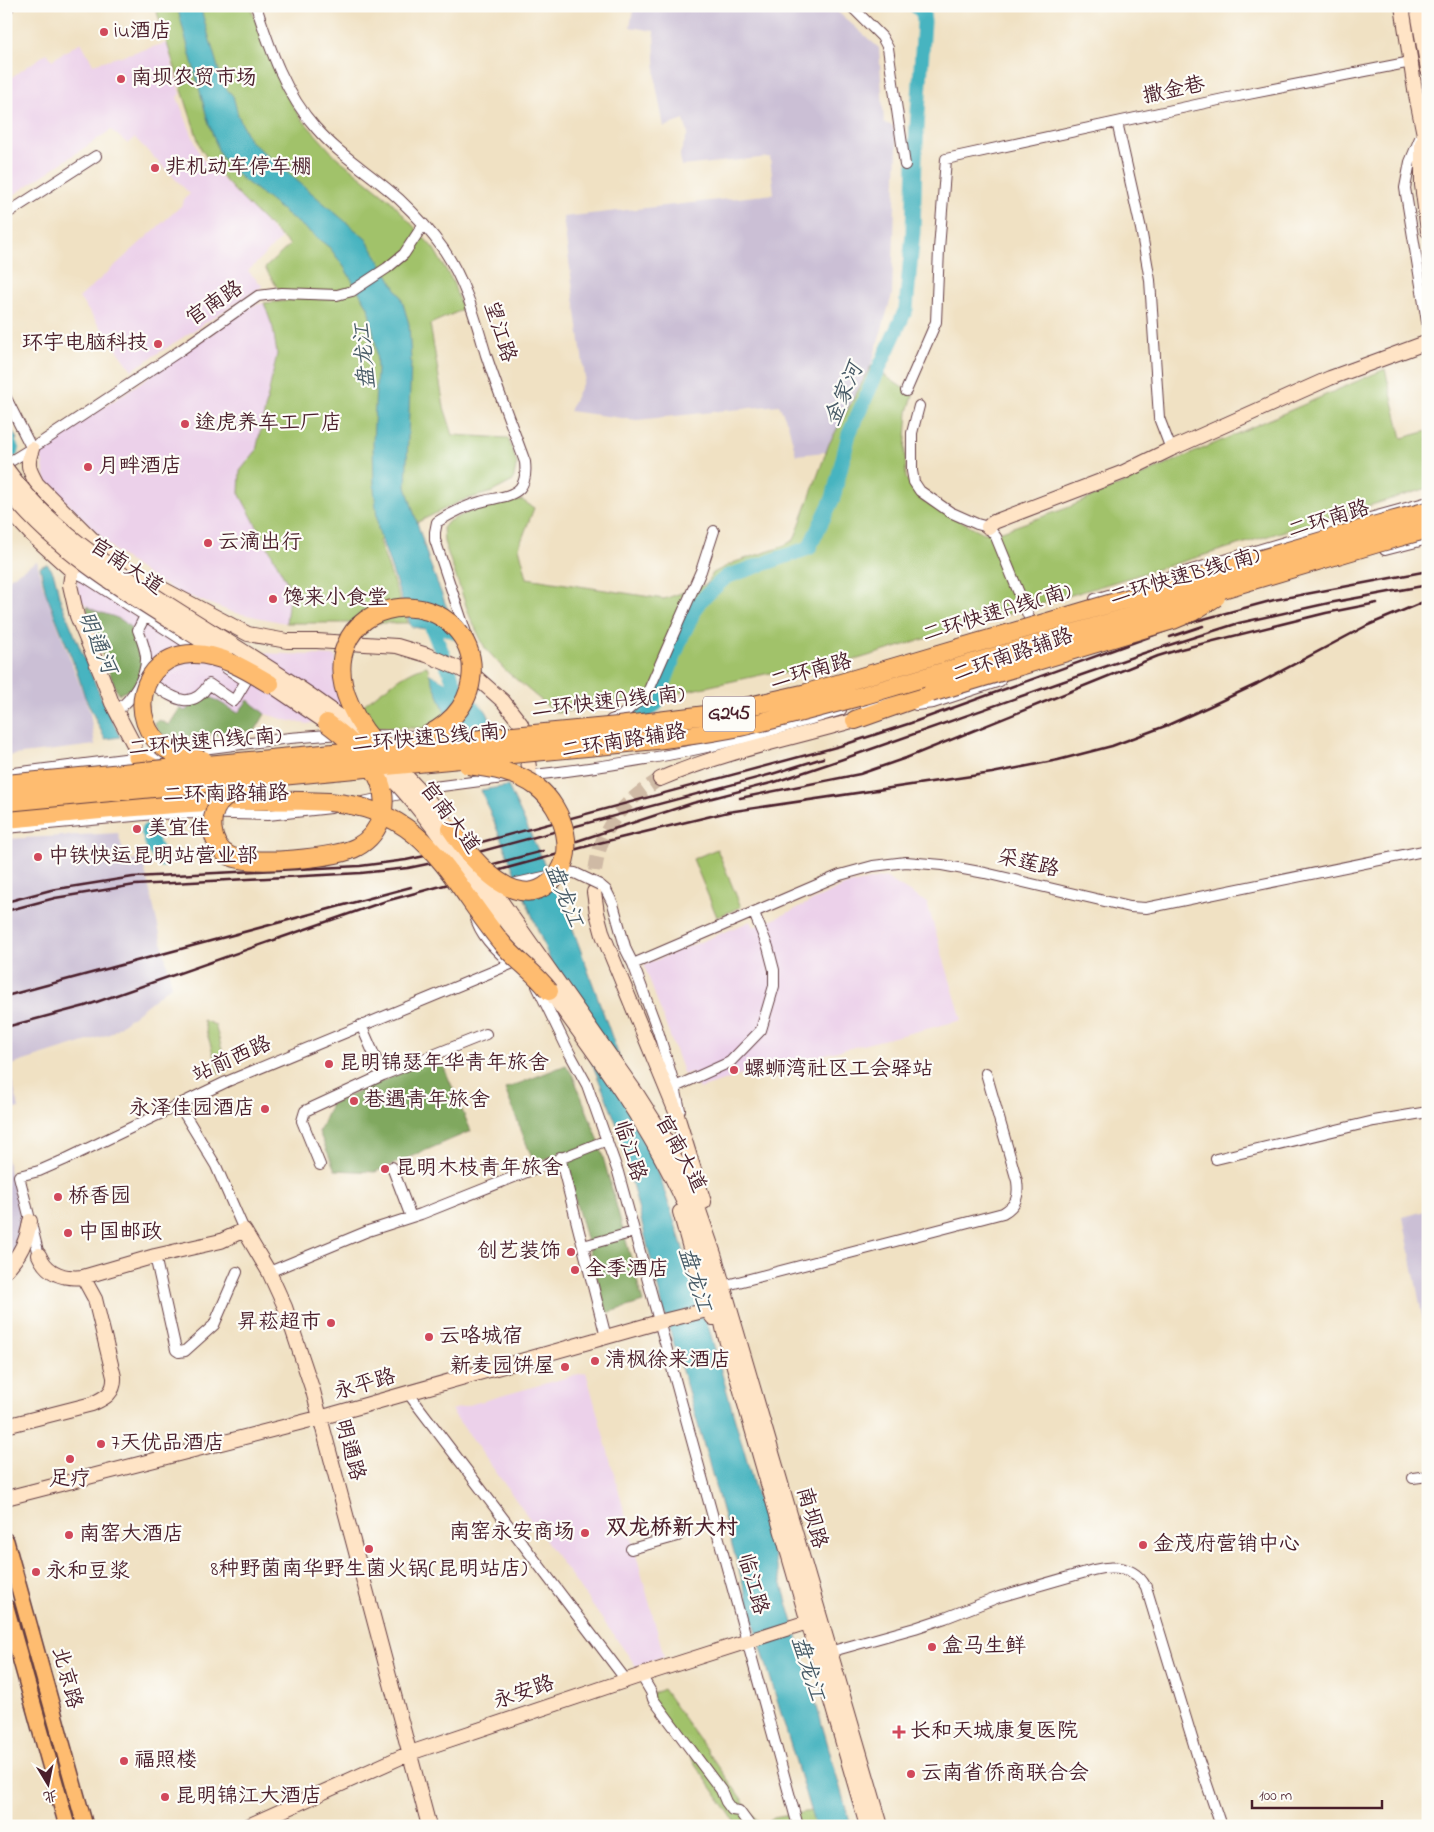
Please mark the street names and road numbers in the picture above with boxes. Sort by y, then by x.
street label: 撒金巷 [1140,70,1208,112]
street label: 官南路 [180,274,250,334]
street label: 望江路 [475,297,523,367]
street label: 二环南路 [1284,493,1374,547]
street label: 官南大道 [83,531,169,603]
street label: 二环快速B线(南) [1106,541,1264,613]
street label: 二环快速A线(南) [919,577,1075,651]
street label: 二环南路辅路 [949,621,1077,691]
street label: 二环南路 [767,647,855,697]
street label: 二环快速A线(南) [530,680,686,726]
road number: G245 [703,696,755,732]
street label: 二环快速B线(南) [350,717,508,761]
street label: 二环南路辅路 [559,717,689,767]
street label: 二环快速A线(南) [127,721,283,765]
street label: 官南大道 [412,775,486,861]
street label: 二环南路辅路 [163,779,289,811]
street label: 采莲路 [994,842,1062,886]
street label: 站前西路 [188,1029,276,1091]
street label: 官南大道 [647,1110,713,1198]
street label: 临江路 [605,1116,653,1186]
street label: 永平路 [331,1362,399,1408]
street label: 明通路 [326,1416,372,1484]
street label: 南坝路 [788,1484,834,1552]
street label: 临江路 [729,1550,775,1618]
street label: 北京路 [43,1644,89,1712]
street label: 永安路 [489,1669,559,1717]

